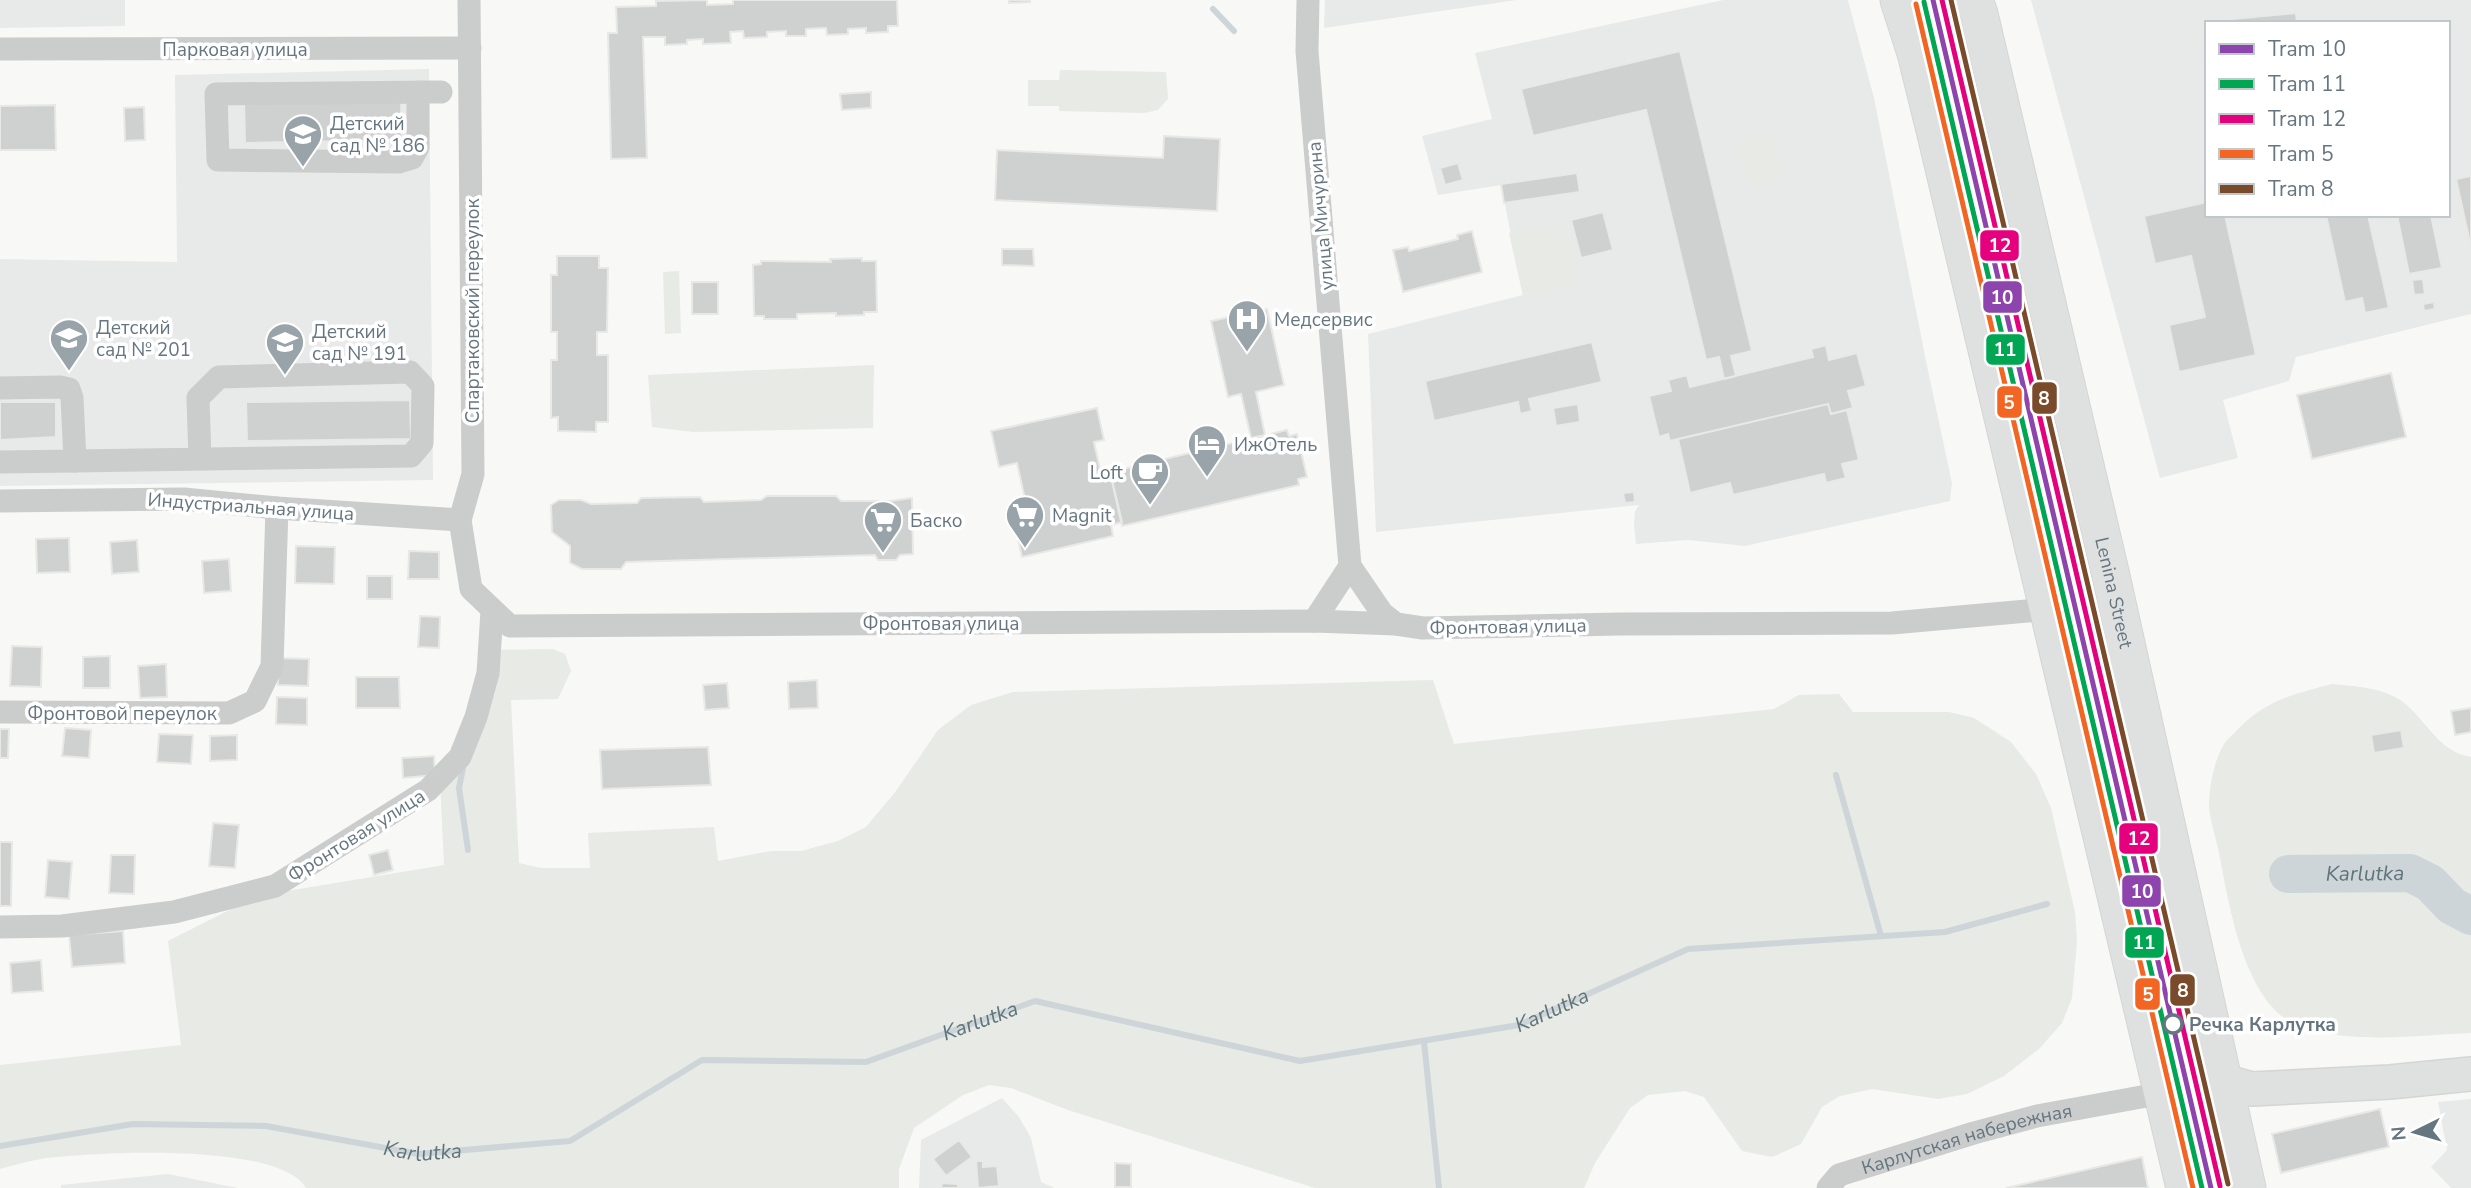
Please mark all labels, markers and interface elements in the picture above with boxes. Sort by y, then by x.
legend [2205,21,2450,217]
text: Tram 10 [2268,35,2346,63]
street label: Парковая улица [162,37,308,63]
text: Tram 11 [2268,70,2346,98]
text: Tram 12 [2268,105,2346,133]
place label: Детский сад № 186 [330,111,425,159]
school or university icon: Детский сад № 186 [282,113,324,168]
street label: улица Мичурина [1302,140,1340,291]
text: Tram 5 [2268,140,2334,168]
text: Tram 8 [2268,175,2334,203]
street label: Спартаковский переулок [460,198,486,424]
line badge: 12 [1979,229,2020,262]
text: 12 [1989,233,2011,259]
line badge: 10 [1982,280,2023,314]
text: 10 [1991,285,2013,311]
hospital icon: Медсервис [1226,298,1268,353]
place label: Медсервис [1274,307,1373,333]
place label: Детский сад № 201 [96,315,191,363]
school or university icon: Детский сад № 201 [48,317,90,372]
place label: Детский сад № 191 [312,319,407,367]
school or university icon: Детский сад № 191 [264,321,306,376]
line badge: 11 [1985,333,2026,366]
text: 11 [1994,337,2016,363]
line badge: 8 [2031,381,2058,415]
line badge: 5 [1996,385,2023,419]
text: 8 [2038,386,2050,412]
text: 5 [2003,390,2015,416]
hotel icon: ИжОтель [1186,423,1228,478]
place label: ИжОтель [1234,432,1317,458]
cafe icon: Loft [1129,451,1171,506]
place label: Loft [1090,460,1123,486]
street label: Индустриальная улица [147,487,355,527]
supermarket icon: Magnit [1004,494,1046,549]
supermarket icon: Баско [862,499,904,554]
place label: Magnit [1052,503,1112,529]
place label: Баско [910,508,963,534]
street label: Lenina Street [2088,535,2139,651]
street label: Фронтовая улица [862,611,1020,637]
street label: Фронтовая улица [1429,613,1587,641]
street label: Фронтовой переулок [27,701,217,727]
street label: Фронтовая улица [283,783,430,889]
line badge: 12 [2118,822,2159,855]
text: 12 [2128,826,2150,852]
water label: Karlutka [2326,859,2404,888]
line badge: 10 [2121,874,2162,908]
text: 10 [2131,879,2153,905]
line badge: 11 [2124,926,2165,959]
text: 11 [2133,930,2155,956]
line badge: 8 [2169,973,2196,1007]
line badge: 5 [2134,977,2161,1011]
text: 8 [2177,978,2189,1004]
water label: Karlutka [1510,981,1593,1039]
text: 5 [2142,982,2154,1008]
water label: Karlutka [938,994,1022,1047]
place label: Речка Карлутка [2189,1012,2336,1038]
marker: Речка Карлутка [2163,1014,2183,1034]
north arrow [2380,1097,2450,1167]
street label: Карлутская набережная [1858,1098,2074,1181]
text: N [2385,1125,2413,1142]
water label: Karlutka [381,1134,463,1168]

